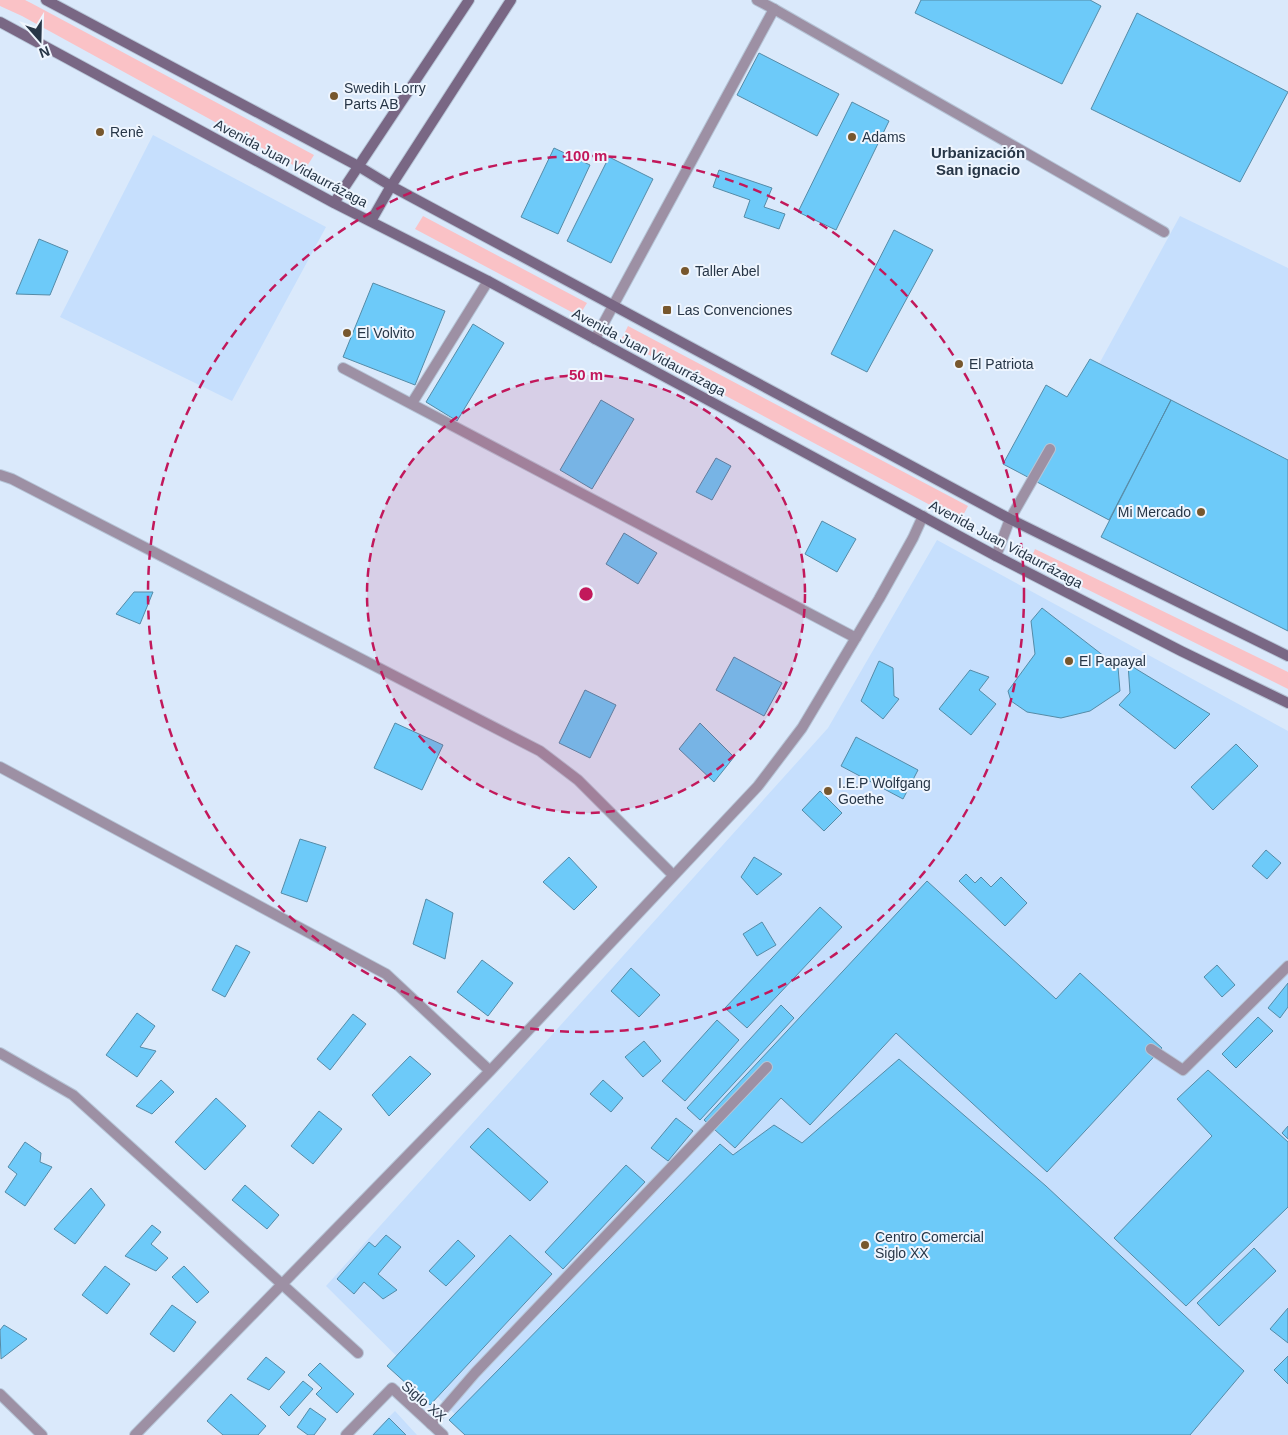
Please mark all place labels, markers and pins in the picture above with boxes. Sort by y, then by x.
place label: Swedih Lorry Parts AB [344,80,426,112]
marker: Swedih Lorry Parts AB [328,90,340,102]
place label: Renè [110,124,144,140]
marker: Renè [94,126,106,138]
place label: Adams [862,129,906,145]
marker: Adams [846,131,858,143]
place label: Taller Abel [695,263,760,279]
marker: Taller Abel [679,265,691,277]
place label: Las Convenciones [677,302,792,318]
marker: Las Convenciones [661,304,673,316]
place label: El Volvito [357,325,415,341]
marker: El Volvito [341,327,353,339]
place label: El Patriota [969,356,1034,372]
marker: El Patriota [953,358,965,370]
place label: Mi Mercado [1118,504,1191,520]
marker: Mi Mercado [1195,506,1207,518]
centre of rings [577,585,595,603]
place label: El Papayal [1079,653,1146,669]
marker: El Papayal [1063,655,1075,667]
place label: I.E.P Wolfgang Goethe [838,775,931,807]
marker: I.E.P Wolfgang Goethe [822,785,834,797]
place label: Centro Comercial Siglo XX [875,1229,984,1261]
marker: Centro Comercial Siglo XX [859,1239,871,1251]

